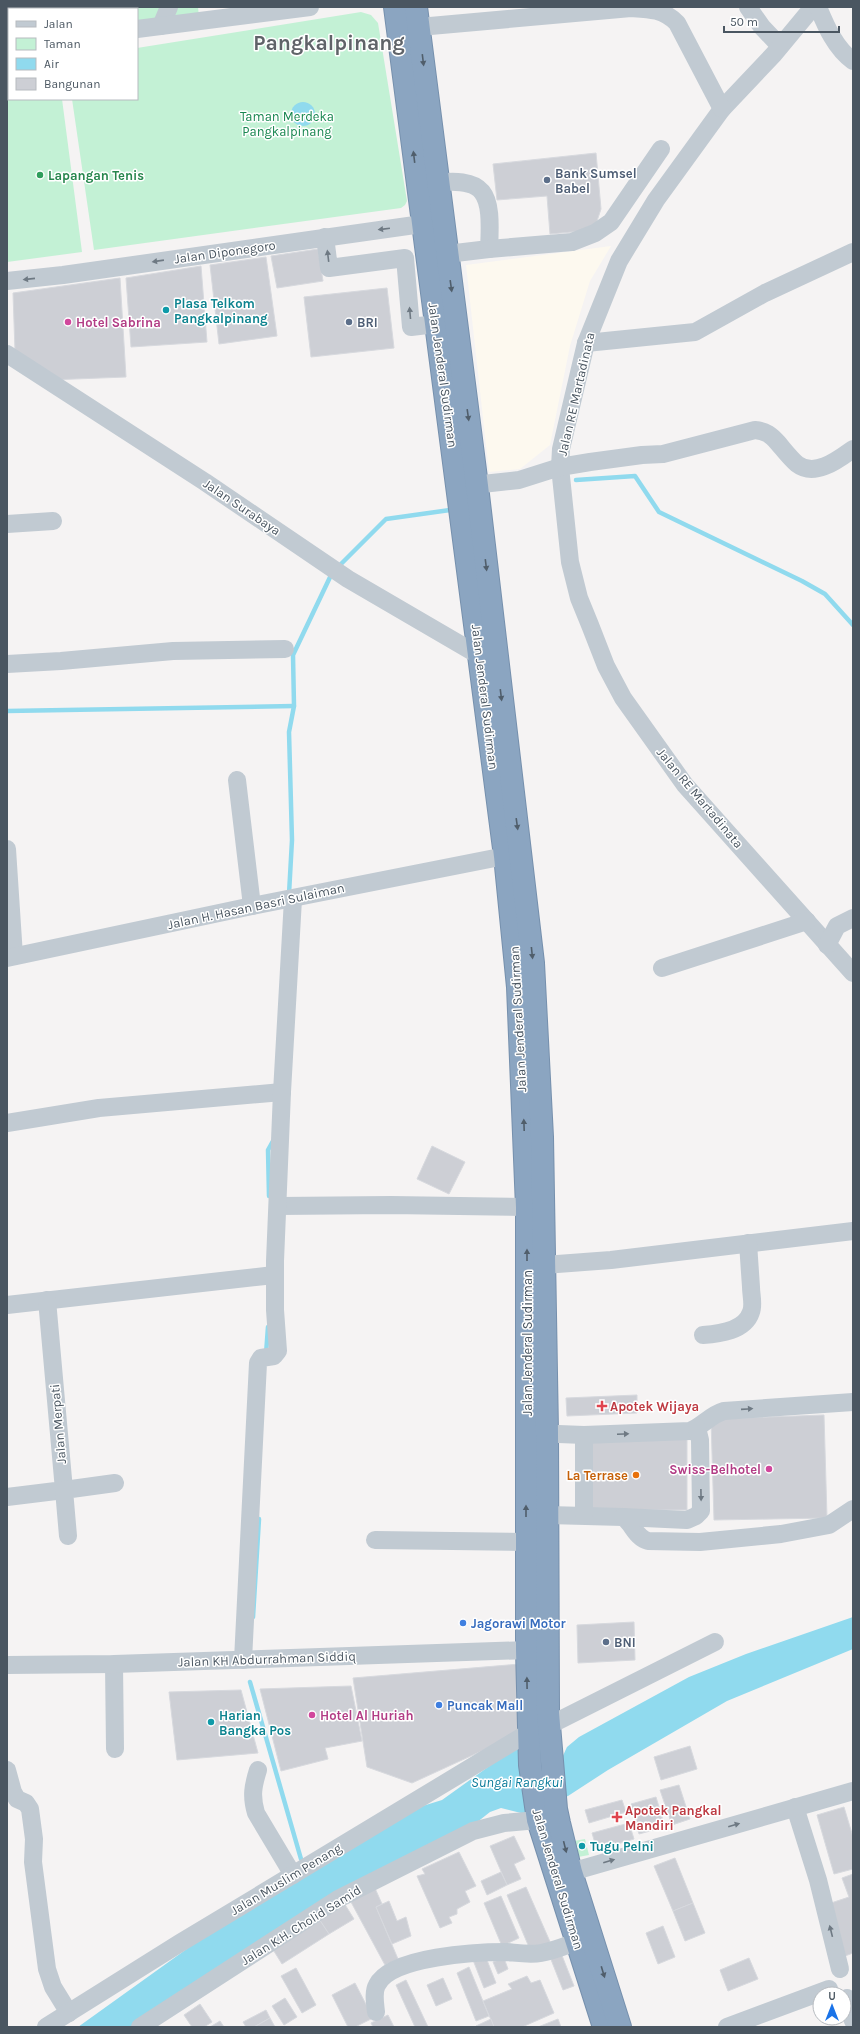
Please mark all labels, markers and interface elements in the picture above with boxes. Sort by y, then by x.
legend [8,8,138,100]
scale bar [724,8,839,34]
text: 50 m [730,15,758,29]
text: Jalan [44,17,73,31]
district label: Pangkalpinang [253,31,405,55]
text: Taman [44,37,81,51]
one-way arrow [420,54,426,66]
text: Air [44,57,59,71]
text: Bangunan [44,77,100,91]
park label: Taman Merdeka Pangkalpinang [240,109,334,139]
one-way arrow [411,151,417,163]
place label: Bank Sumsel Babel [555,166,637,196]
place label: Lapangan Tenis [48,168,144,183]
marker: Lapangan Tenis [35,170,45,180]
marker: Bank Sumsel Babel [542,175,552,185]
one-way arrow [377,225,390,232]
street label: Jalan Diponegoro [173,237,277,267]
one-way arrow [325,250,331,262]
one-way arrow [152,258,164,264]
one-way arrow [23,276,35,282]
one-way arrow [448,280,454,292]
place label: Plasa Telkom Pangkalpinang [174,296,268,326]
street label: Jalan Jenderal Sudirman [425,302,461,448]
marker: Plasa Telkom Pangkalpinang [161,305,171,315]
one-way arrow [407,307,413,319]
place label: Hotel Sabrina [76,315,161,330]
place label: BRI [357,315,378,330]
marker: Hotel Sabrina [63,317,73,327]
marker: BRI [344,317,354,327]
street label: Jalan RE Martadinata [555,331,597,457]
one-way arrow [465,409,471,421]
street label: Jalan Surabaya [201,476,283,538]
one-way arrow [483,559,489,571]
street label: Jalan Jenderal Sudirman [469,624,501,770]
one-way arrow [498,688,504,701]
street label: Jalan RE Martadinata [654,745,746,851]
one-way arrow [513,818,520,830]
street label: Jalan H. Hasan Basri Sulaiman [166,880,346,932]
street label: Jalan Jenderal Sudirman [507,946,529,1092]
one-way arrow [528,947,535,959]
one-way arrow [521,1118,527,1131]
one-way arrow [524,1248,530,1261]
street label: Jalan Jenderal Sudirman [520,1270,535,1416]
street label: Jalan Merpati [47,1383,69,1465]
place label: Apotek Wijaya [610,1399,699,1414]
marker: Apotek Wijaya [597,1401,607,1411]
one-way arrow [741,1406,753,1413]
one-way arrow [617,1430,629,1437]
place label: Swiss-Belhotel [669,1462,761,1477]
marker: Swiss-Belhotel [764,1464,774,1474]
place label: La Terrase [566,1468,628,1483]
marker: La Terrase [631,1470,641,1480]
one-way arrow [698,1489,704,1502]
one-way arrow [523,1505,530,1517]
place label: Jagorawi Motor [471,1616,567,1631]
marker: Jagorawi Motor [458,1618,468,1628]
place label: BNI [614,1635,636,1650]
marker: BNI [601,1637,611,1647]
street label: Jalan KH Abdurrahman Siddiq [178,1648,357,1671]
one-way arrow [524,1676,530,1689]
place label: Puncak Mall [447,1698,523,1713]
marker: Puncak Mall [434,1700,444,1710]
place label: Harian Bangka Pos [219,1708,291,1738]
place label: Hotel Al Huriah [320,1708,414,1723]
marker: Hotel Al Huriah [307,1710,317,1720]
marker: Harian Bangka Pos [206,1717,216,1727]
water label: Sungai Rangkui [471,1774,563,1791]
place label: Apotek Pangkal Mandiri [625,1803,722,1833]
street label: Jalan Jenderal Sudirman [529,1807,587,1951]
marker: Apotek Pangkal Mandiri [612,1812,622,1822]
one-way arrow [728,1822,740,1828]
place label: Tugu Pelni [590,1839,654,1854]
street label: Jalan Muslim Penang [228,1840,345,1918]
one-way arrow [562,1841,568,1853]
marker: Tugu Pelni [577,1841,587,1851]
one-way arrow [603,1858,615,1864]
street label: Jalan K.H. Cholid Samid [238,1882,364,1968]
one-way arrow [827,1925,833,1938]
one-way arrow [600,1966,606,1978]
north arrow [812,1986,852,2026]
text: U [828,1990,836,2003]

